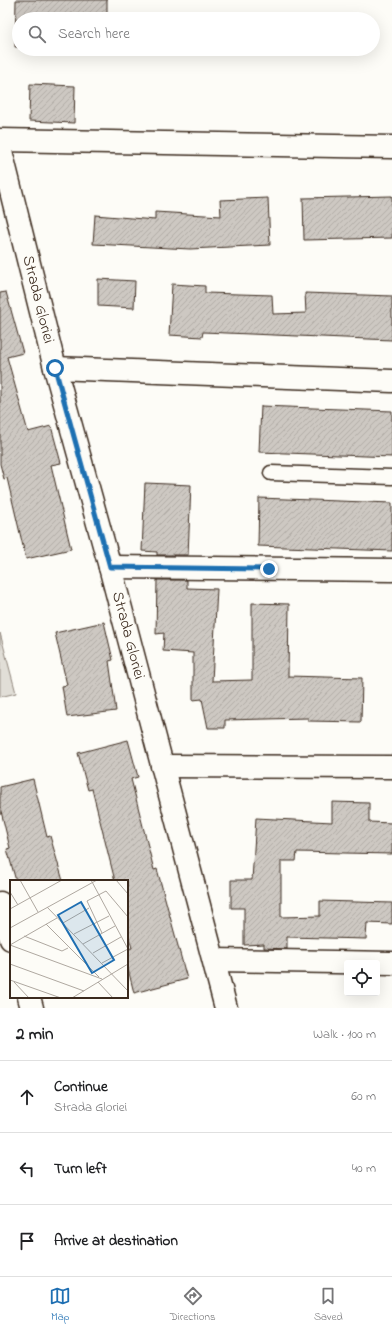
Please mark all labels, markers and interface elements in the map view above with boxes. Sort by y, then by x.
search box [12,12,380,56]
icon: search [26,23,48,45]
text: Search here [58,23,130,45]
street label: Strada Gloriei [15,253,60,346]
route start [46,359,64,377]
route end [260,560,278,578]
street label: Strada Gloriei [105,589,151,682]
inset map [10,880,128,998]
map controls [344,960,380,996]
button: locate [344,960,380,996]
text: 2 min [16,1022,53,1047]
text: Walk · 100 m [313,1025,376,1044]
text: Continue [54,1076,108,1098]
icon: ahead [16,1086,38,1108]
text: 60 m [351,1087,376,1106]
text: Strada Gloriei [54,1098,127,1117]
icon: left [16,1158,38,1180]
text: Turn left [54,1158,107,1180]
text: 40 m [352,1159,376,1178]
icon: arrive [16,1230,38,1252]
text: Arrive at destination [54,1230,178,1252]
tab: Map [49,1285,71,1325]
tab: Directions [170,1285,216,1325]
tab: Saved [314,1285,343,1325]

